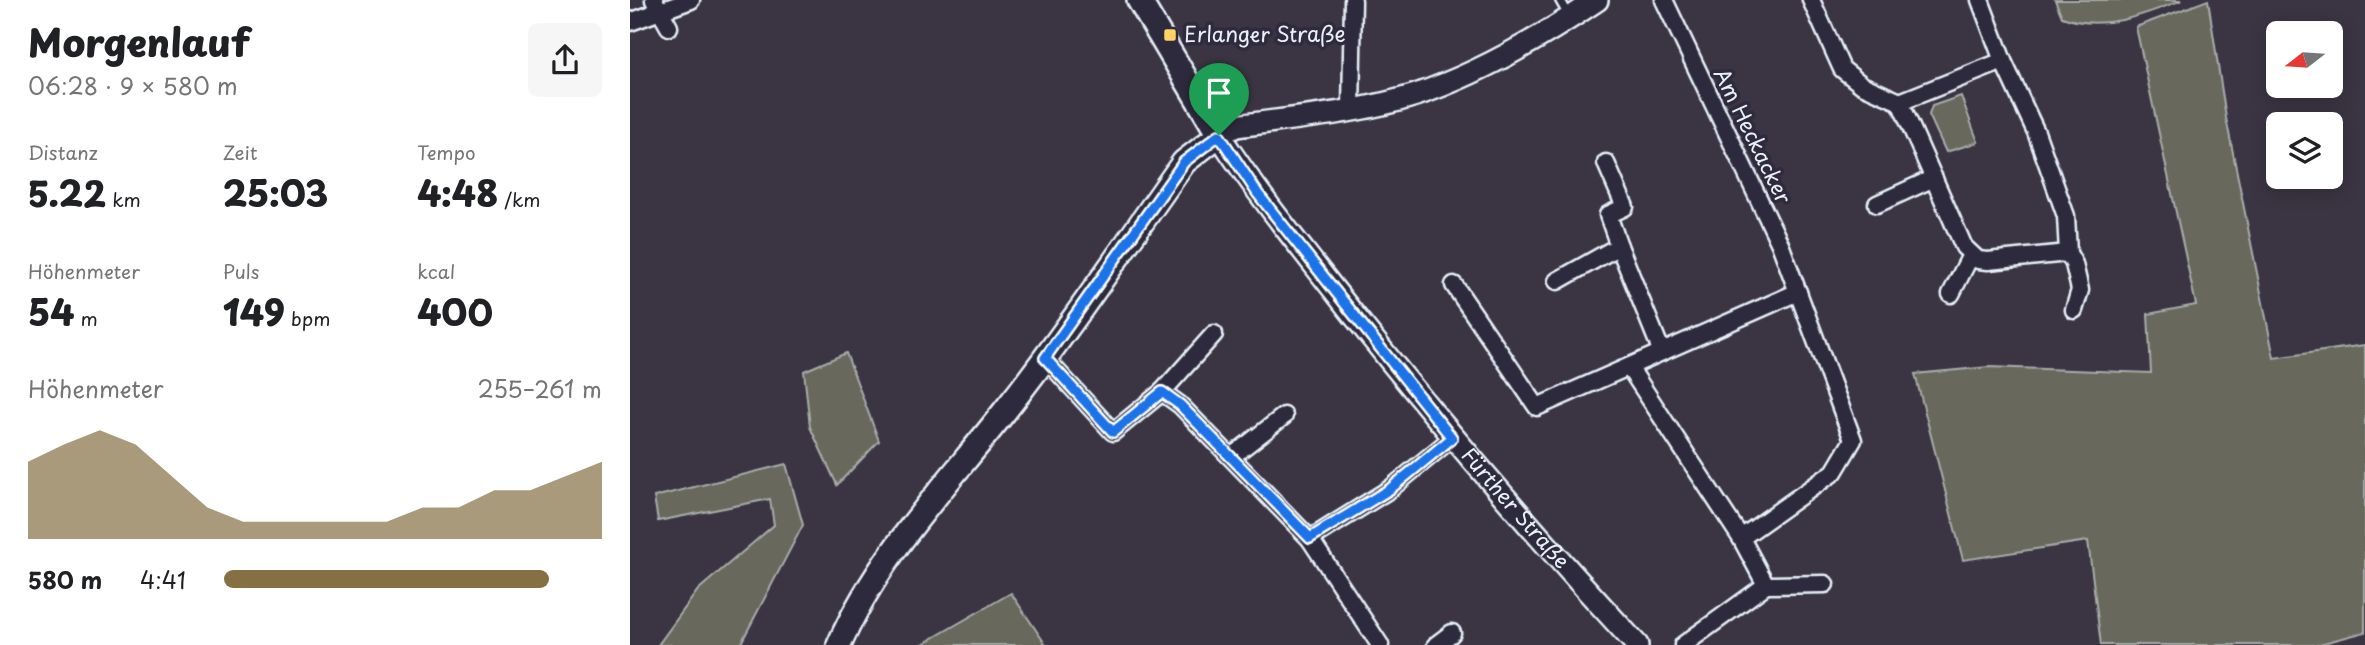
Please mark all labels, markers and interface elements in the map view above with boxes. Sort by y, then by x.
text: Morgenlauf [28,13,250,70]
place label: Erlanger Straße [1184,17,1346,49]
north arrow [2266,21,2343,98]
map controls [2266,21,2343,189]
button: share [528,23,602,97]
marker: Erlanger Straße [1162,27,1178,43]
street label: Am Heckacker [1707,62,1801,209]
pin [1189,63,1249,135]
text: 06:28 · 9 × 580 m [28,68,238,103]
icon: arrive [1200,74,1238,112]
button: layers [2266,112,2343,189]
text: Distanz [28,138,98,166]
text: Zeit [223,138,258,166]
text: Tempo [417,138,475,166]
text: 5.22 [28,166,106,219]
text: 25:03 [223,166,328,219]
text: 4:48 [417,166,498,219]
text: km [106,185,141,213]
text: /km [498,185,541,213]
text: Höhenmeter [28,257,140,285]
text: Puls [223,257,259,285]
text: kcal [417,257,455,285]
text: 54 [28,285,74,338]
text: 149 [223,285,285,338]
text: 400 [417,285,493,338]
text: m [74,304,98,332]
text: bpm [285,304,331,332]
text: Höhenmeter [28,371,164,406]
text: 255–261 m [477,371,602,406]
street label: Fürther Straße [1455,440,1578,575]
text: 580 m [28,562,102,597]
text: 4:41 [140,562,186,597]

